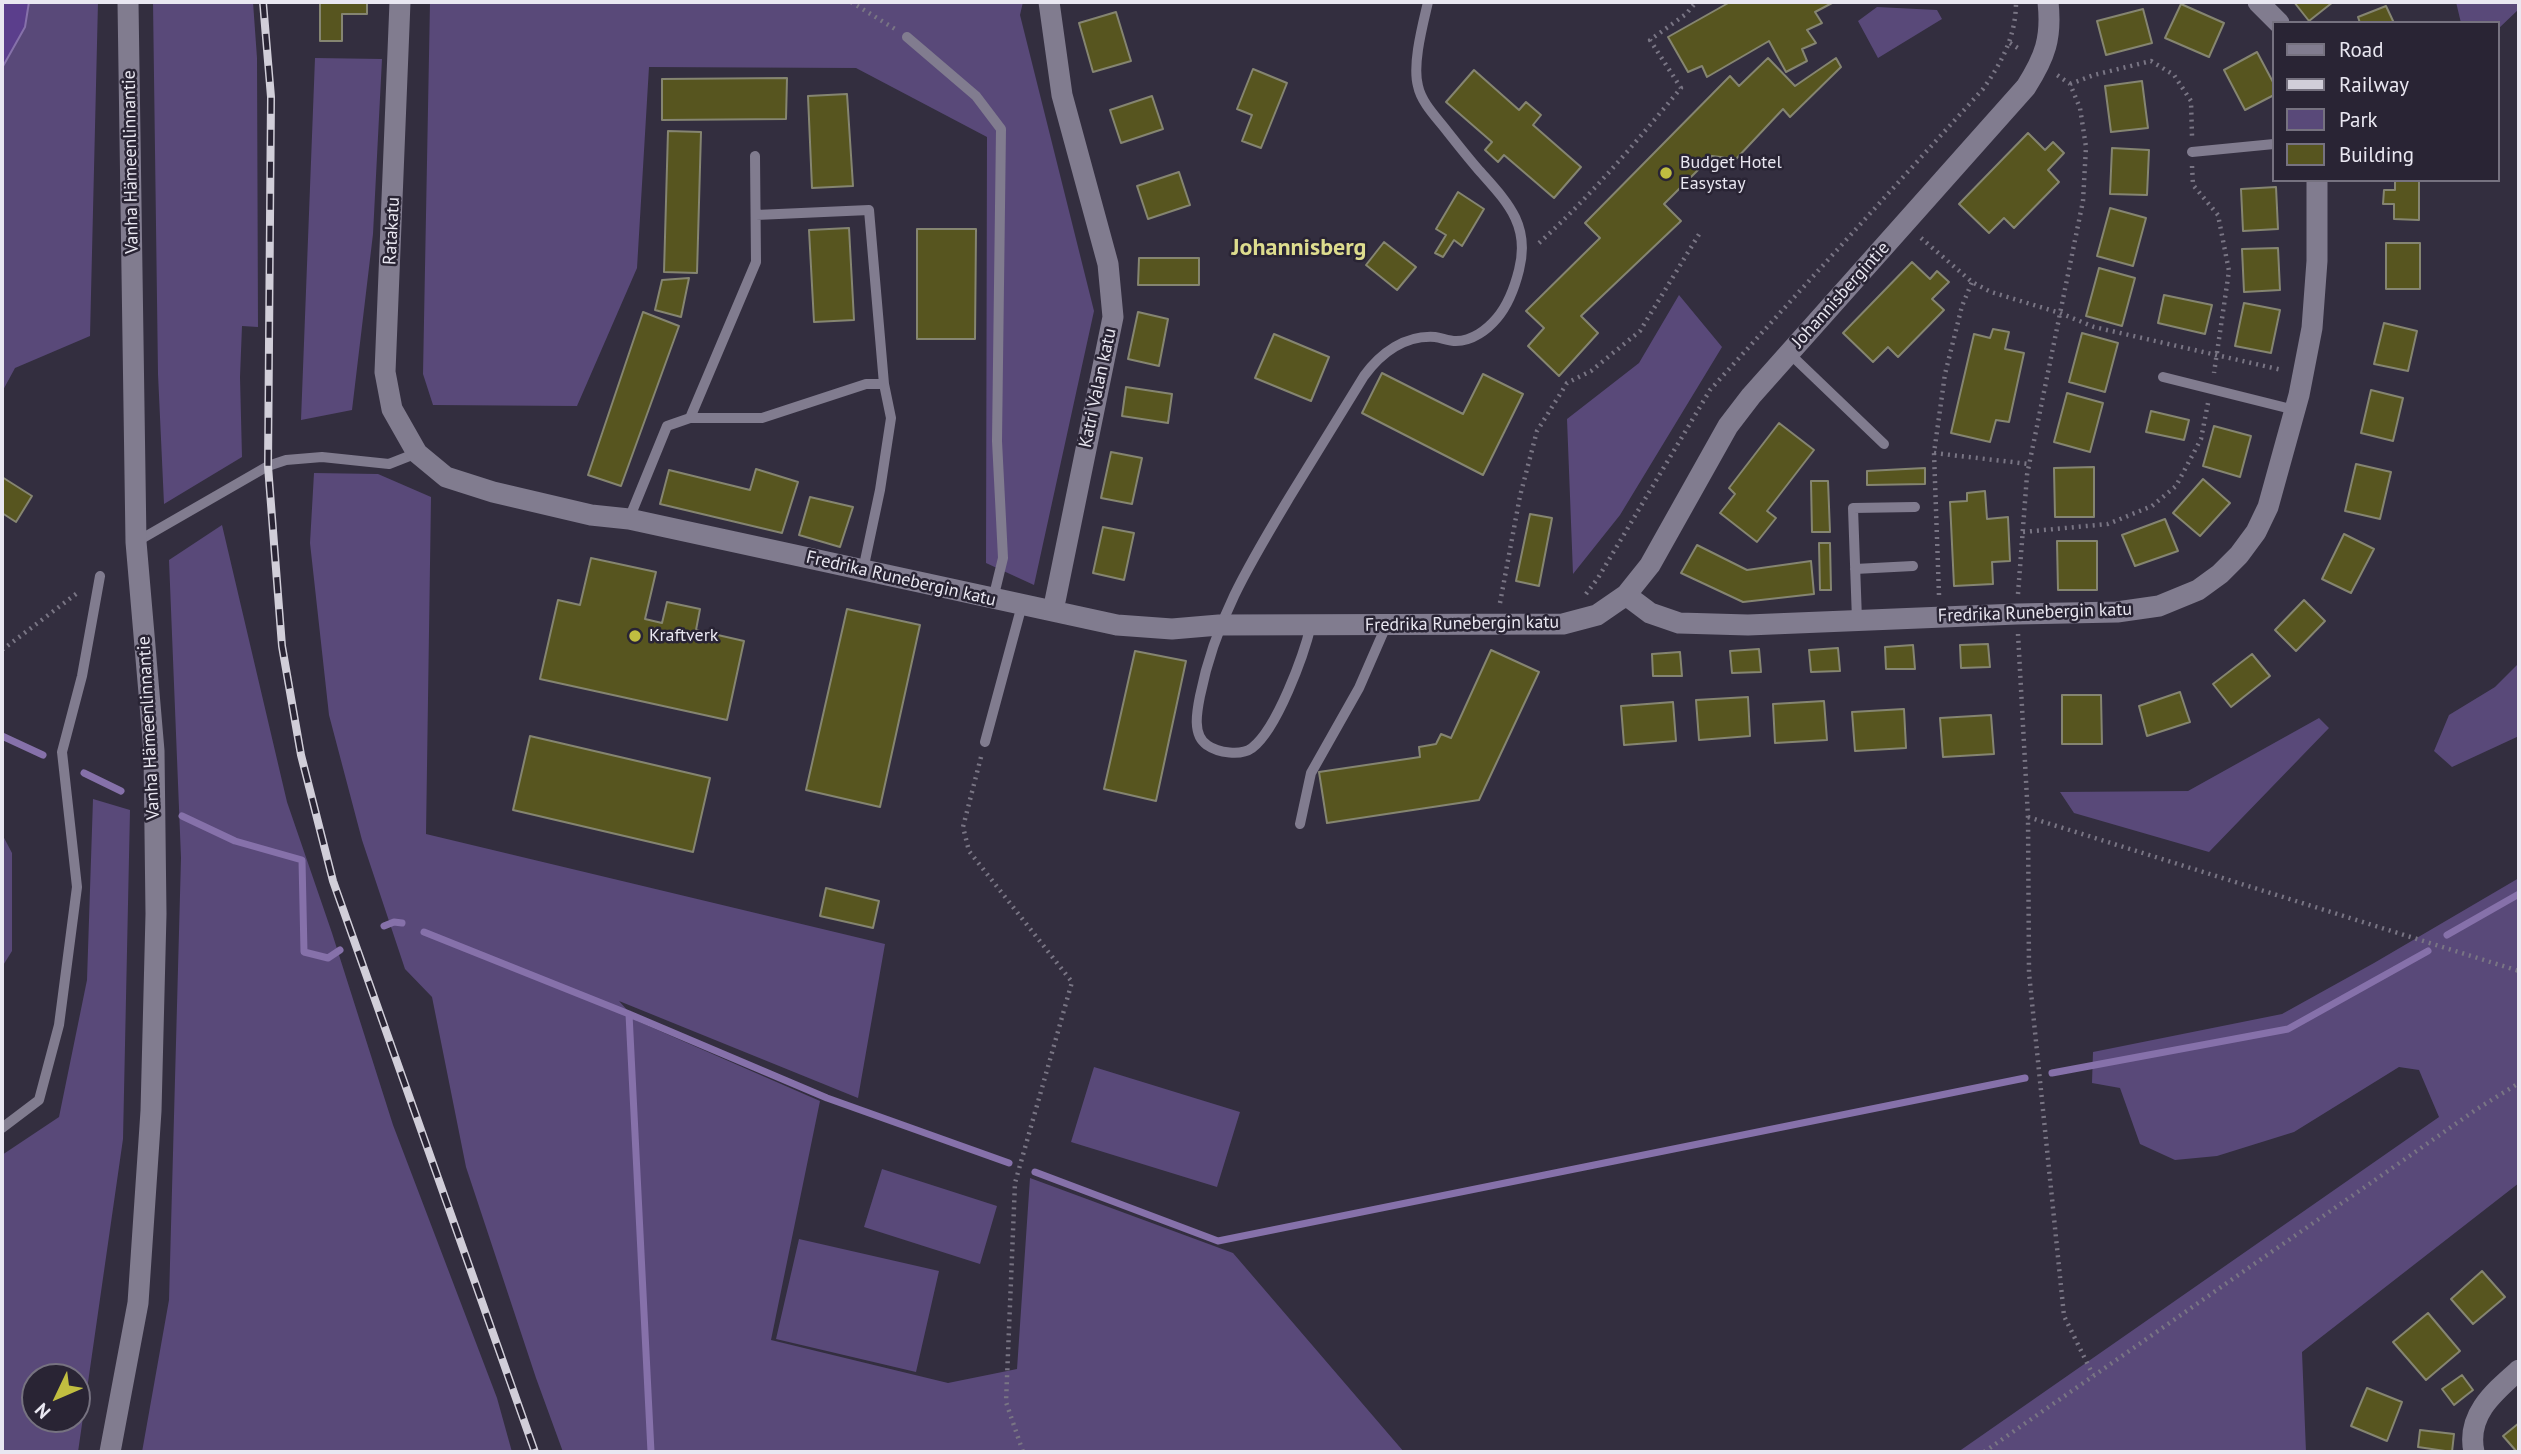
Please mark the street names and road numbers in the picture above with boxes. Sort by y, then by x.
street label: Vanha Hämeenlinnantie [119,70,143,254]
street label: Ratakatu [379,197,405,265]
street label: Johannisbergintie [1788,238,1894,352]
street label: Katri Valan katu [1075,326,1121,450]
street label: Fredrika Runebergin katu [804,547,998,611]
street label: Fredrika Runebergin katu [1938,599,2132,627]
street label: Fredrika Runebergin katu [1365,612,1559,636]
street label: Vanha Hämeenlinnantie [133,636,165,820]

